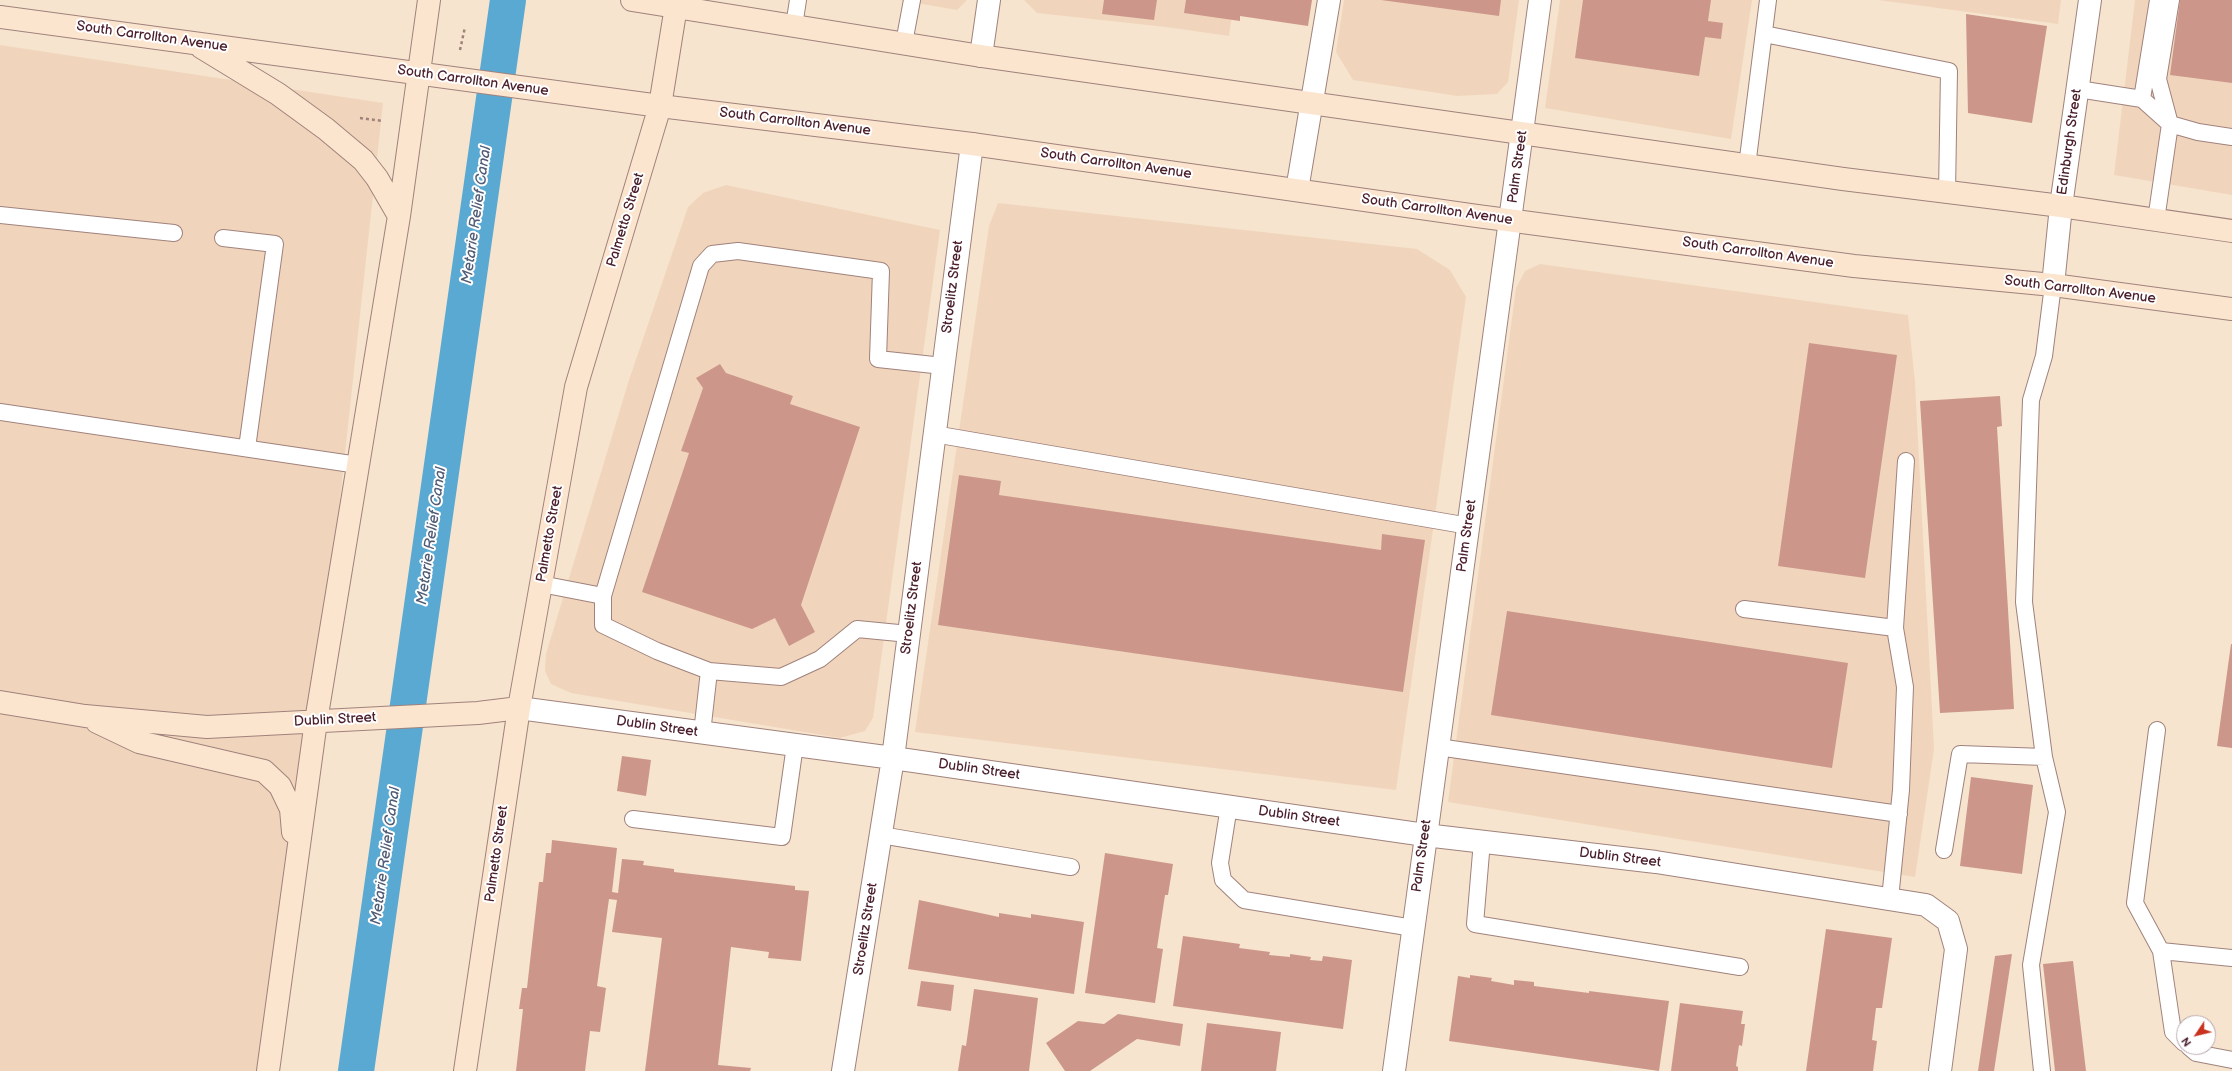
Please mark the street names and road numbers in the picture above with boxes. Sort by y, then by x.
street label: South Carrollton Avenue [75,18,229,56]
street label: South Carrollton Avenue [396,62,550,100]
street label: Edinburgh Street [2054,88,2086,196]
street label: South Carrollton Avenue [718,104,872,140]
street label: Palm Street [1505,130,1531,204]
street label: South Carrollton Avenue [1039,145,1193,183]
street label: Palmetto Street [604,171,648,269]
street label: South Carrollton Avenue [1360,191,1514,229]
street label: South Carrollton Avenue [1681,234,1835,272]
street label: Stroelitz Street [939,240,967,334]
street label: South Carrollton Avenue [2003,272,2157,308]
street label: Palmetto Street [533,485,567,583]
street label: Palm Street [1454,499,1480,573]
street label: Stroelitz Street [898,561,926,655]
street label: Dublin Street [293,709,377,731]
street label: Dublin Street [615,713,699,741]
street label: Dublin Street [937,756,1021,784]
street label: Dublin Street [1257,803,1341,831]
street label: Palmetto Street [482,805,512,903]
street label: Palm Street [1409,819,1435,893]
street label: Dublin Street [1578,845,1662,871]
street label: Stroelitz Street [850,882,882,976]

